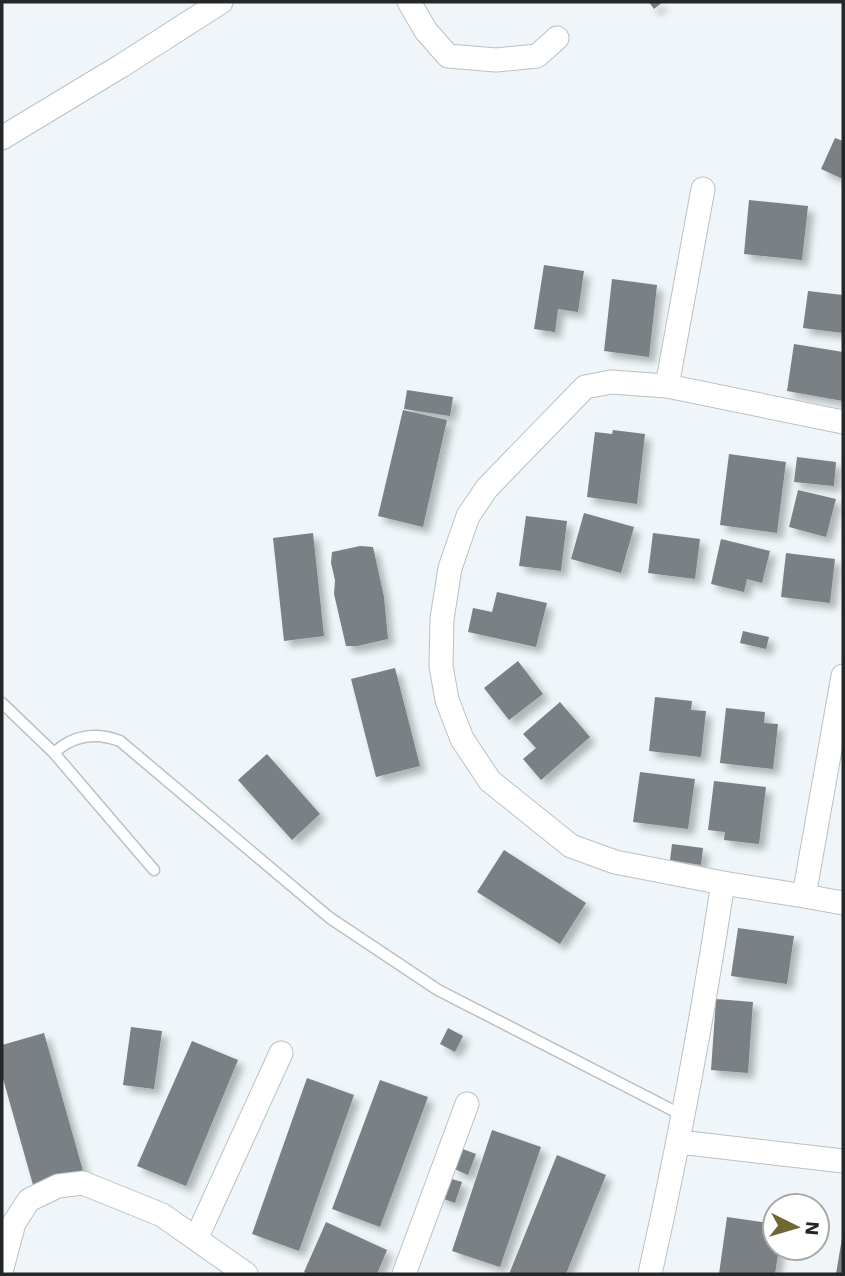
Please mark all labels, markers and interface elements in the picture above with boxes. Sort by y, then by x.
north arrow [761,1192,831,1262]
text: N [800,1220,825,1236]

